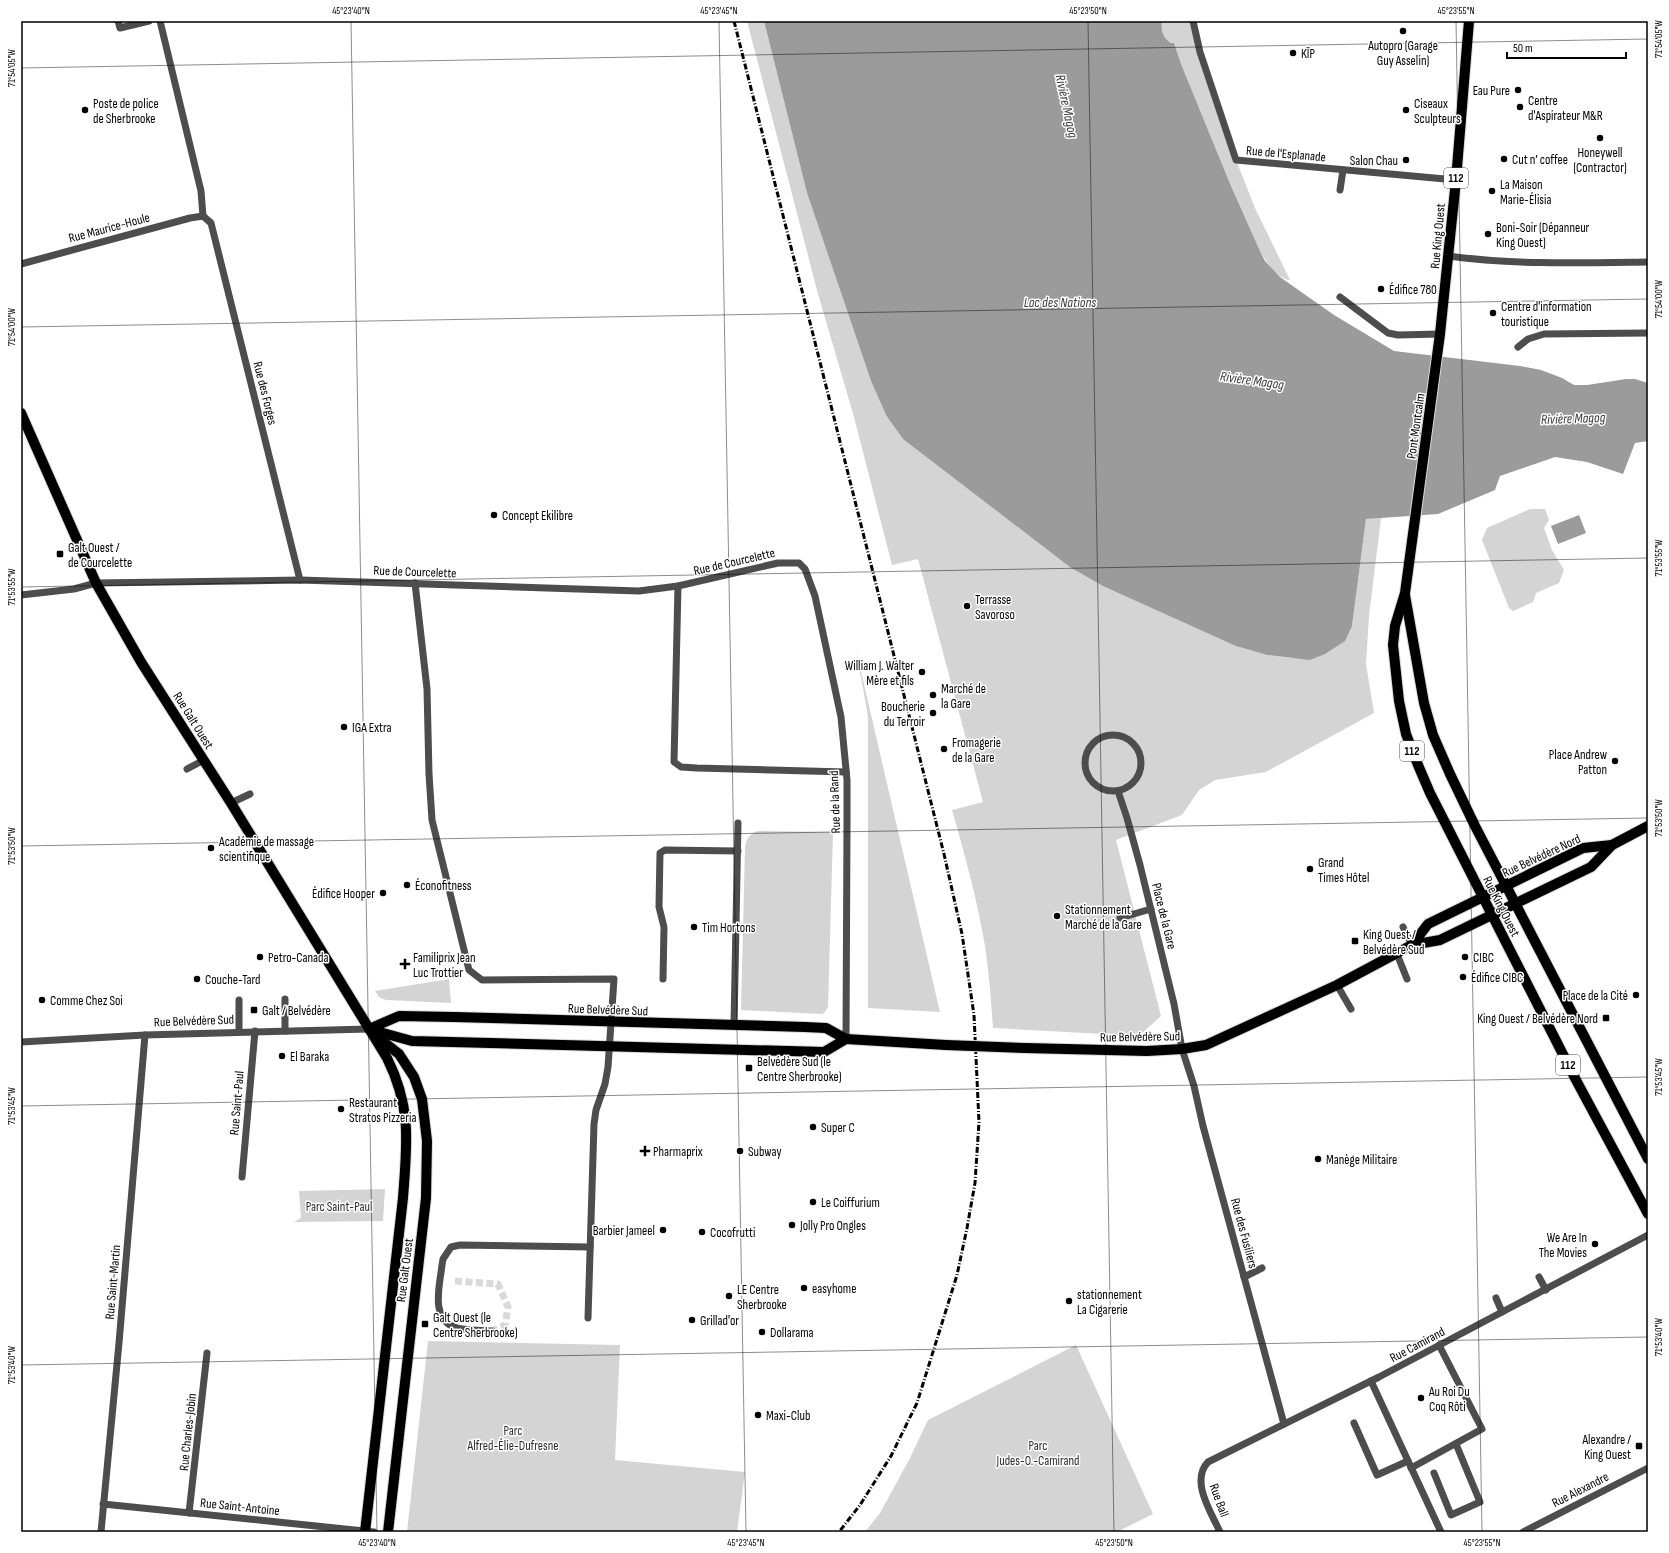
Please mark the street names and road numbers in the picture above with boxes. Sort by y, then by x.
street label: Rue de l'Esplanade [1245,143,1326,165]
road number: 112 [1444,168,1468,188]
street label: Rue King Ouest [1427,203,1449,269]
street label: Rue Maurice-Houle [67,209,152,246]
street label: Rue des Forges [249,360,281,427]
street label: Pont Montcalm [1403,392,1429,460]
street label: Rue de Courcelette [692,545,776,579]
street label: Rue de Courcelette [373,563,457,581]
street label: Rue Galt Ouest [169,689,217,752]
road number: 112 [1400,741,1424,761]
street label: Rue de la Rand [826,770,844,834]
street label: Rue Belvédère Nord [1500,831,1583,881]
street label: Rue King Ouest [1479,874,1523,939]
street label: Place de la Gare [1148,881,1180,951]
street label: Rue Belvédère Sud [568,1001,648,1019]
street label: Rue Belvédère Sud [154,1012,234,1030]
street label: Rue Belvédère Sud [1100,1028,1180,1046]
road number: 112 [1556,1055,1580,1075]
street label: Rue Saint-Paul [226,1070,248,1136]
street label: Rue des Fusiliers [1227,1196,1261,1270]
street label: Rue Galt Ouest [393,1237,417,1303]
street label: Rue Saint-Martin [102,1244,124,1320]
street label: Rue Camirand [1387,1324,1448,1366]
street label: Rue Charles-Jobin [176,1392,200,1472]
street label: Rue Alexandre [1549,1469,1611,1511]
street label: Rue Ball [1206,1481,1232,1519]
street label: Rue Saint-Antoine [199,1495,280,1519]

